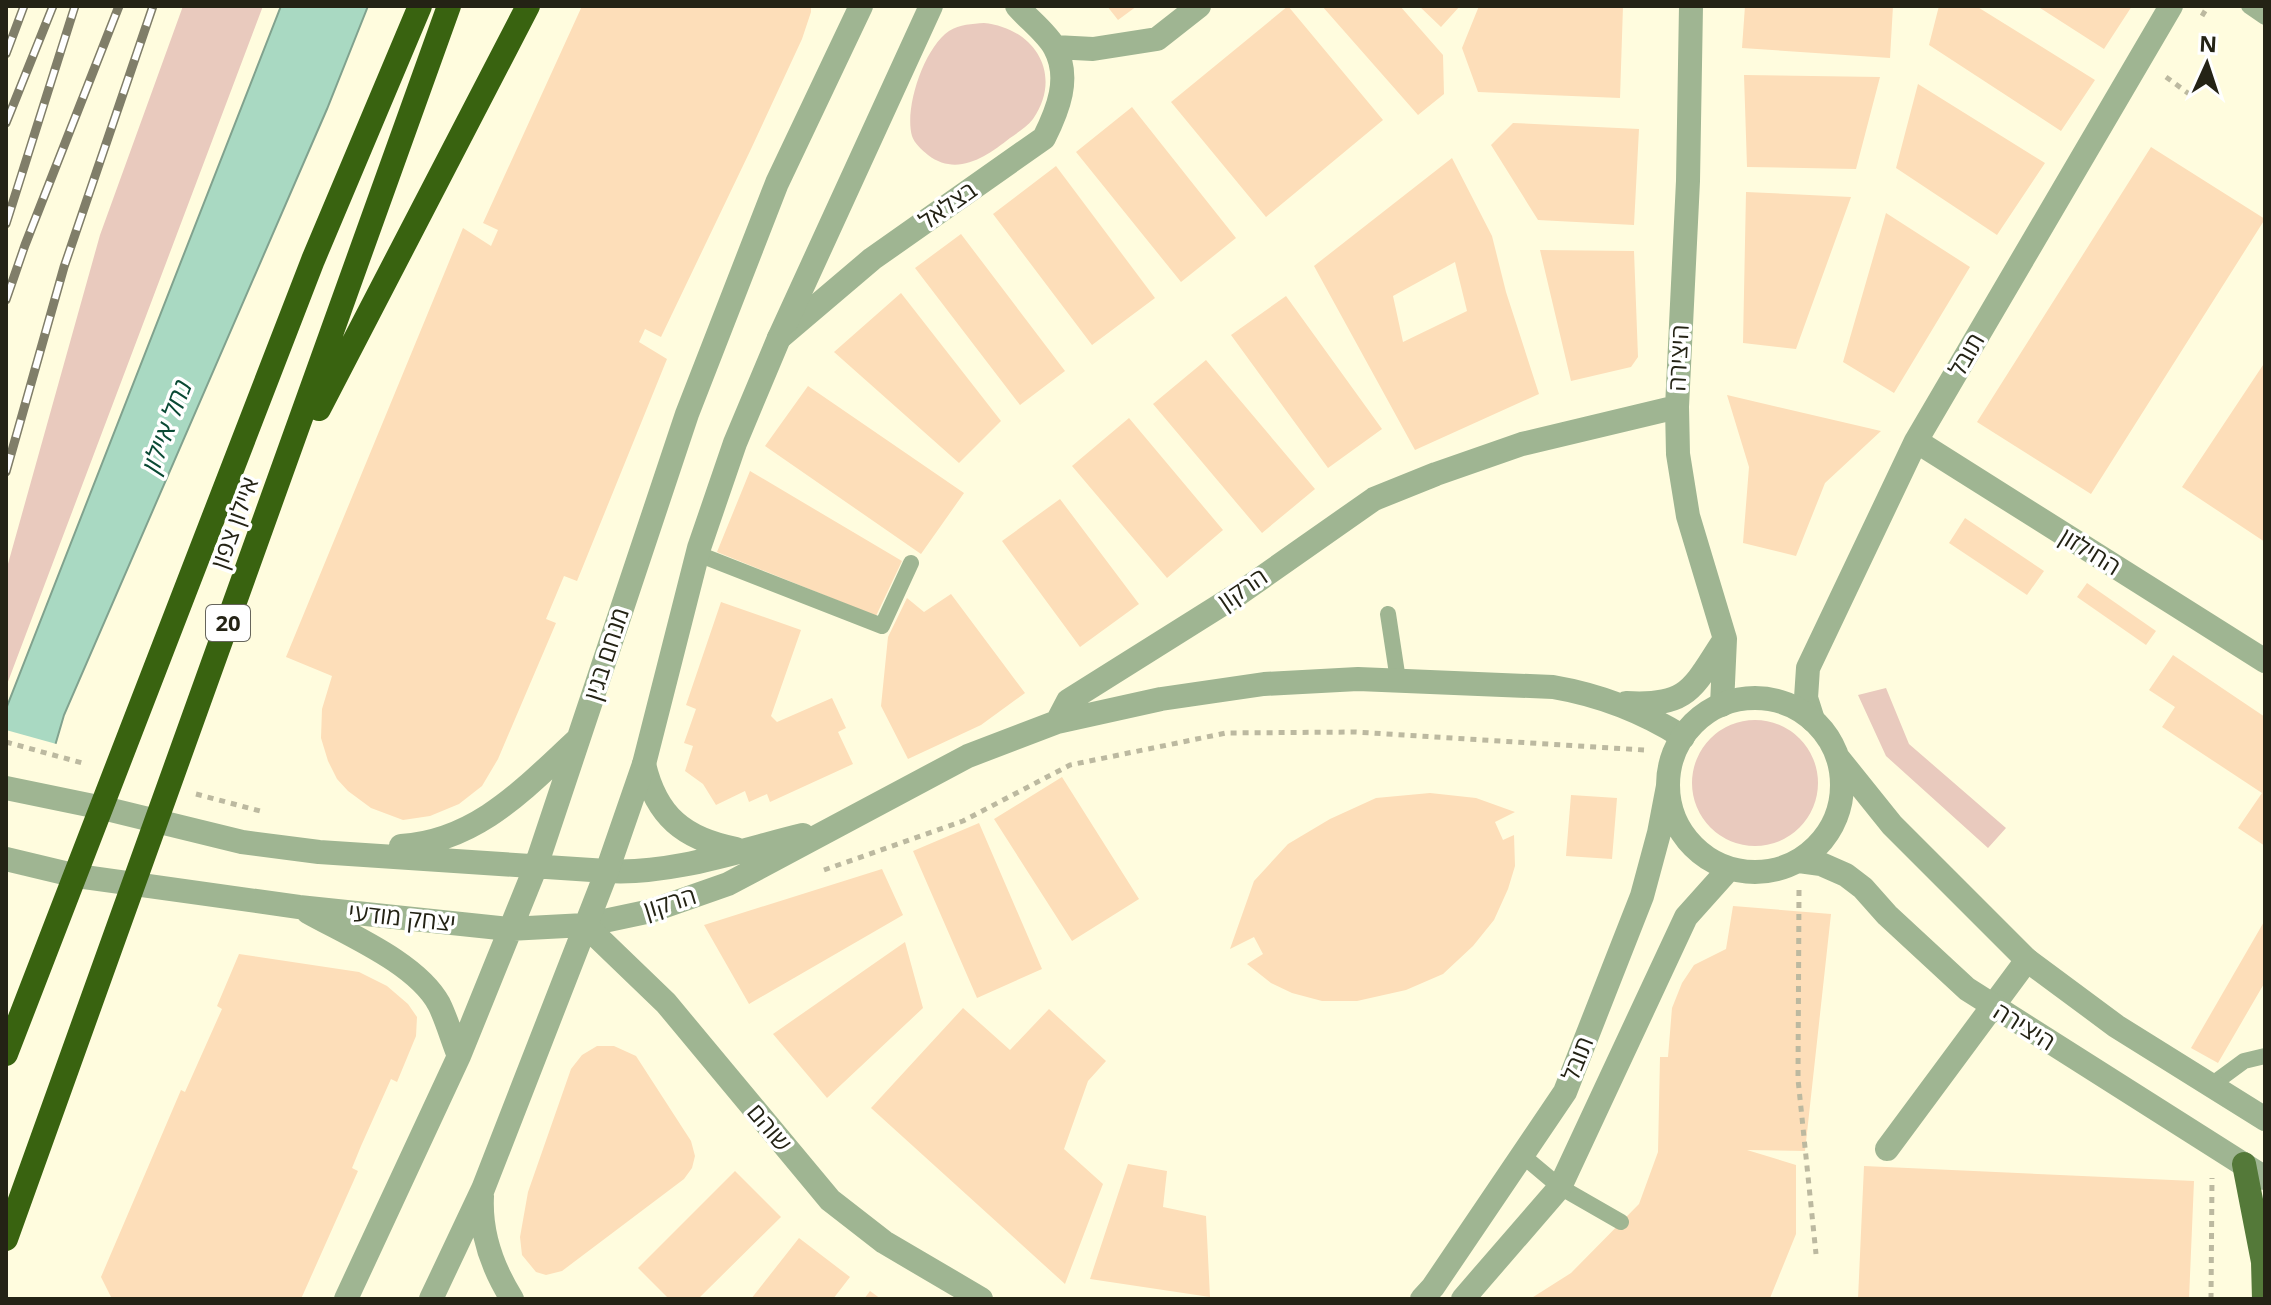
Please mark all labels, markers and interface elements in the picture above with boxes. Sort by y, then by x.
north arrow [2167,24,2247,104]
text: N [2198,28,2218,58]
street label: בצלאל [912,173,983,236]
street label: היצירה [1659,324,1696,392]
street label: תובל [1940,326,1991,382]
water label: נחל איילון [131,374,200,479]
street label: איילון צפון [202,472,265,573]
street label: החילזון [2054,519,2128,582]
street label: הרקון [1211,559,1274,616]
street label: מנחם בגין [575,603,636,704]
road number: 20 [206,605,250,641]
street label: הרקון [639,878,700,925]
street label: יצחק מודעי [347,894,457,939]
street label: היצירה [1988,994,2062,1057]
street label: תובל [1553,1031,1600,1086]
street label: שוהם [740,1096,800,1158]

